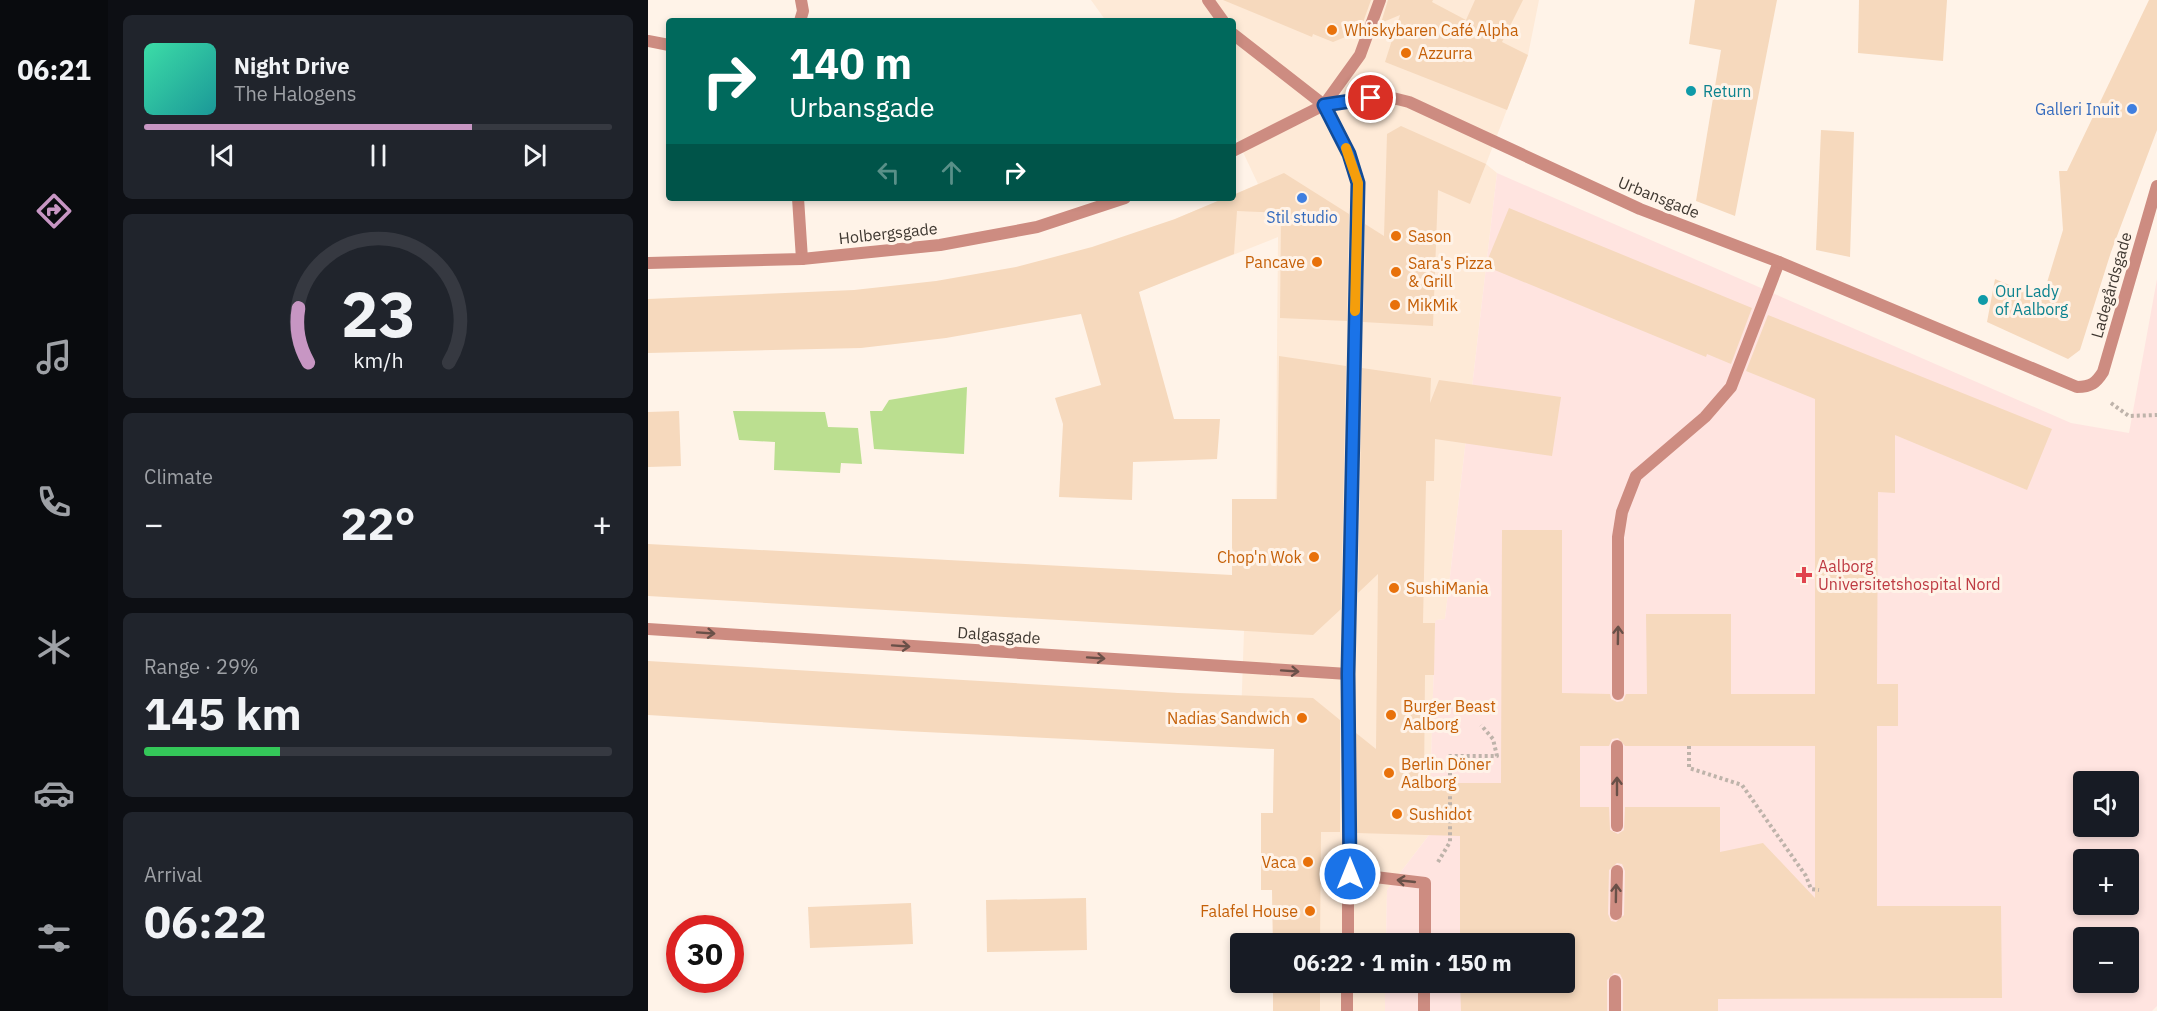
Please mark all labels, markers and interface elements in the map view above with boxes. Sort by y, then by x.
place label: Whiskybaren Café Alpha [1344,20,1519,40]
marker: Whiskybaren Café Alpha [1325,23,1339,37]
text: 140 m [789,36,912,91]
icon: right [690,42,768,120]
place label: Azzurra [1418,43,1473,63]
marker: Azzurra [1399,46,1413,60]
text: Night Drive [234,51,350,80]
text: 06:21 [17,52,91,87]
pin [1345,72,1396,123]
text: The Halogens [234,80,356,107]
icon: arrive [1354,81,1387,114]
place label: Return [1703,81,1751,101]
marker: Return [1684,84,1698,98]
text: Urbansgade [789,89,935,124]
place label: Galleri Inuit [2035,99,2120,119]
marker: Galleri Inuit [2125,102,2139,116]
icon: previous [206,139,239,172]
icon: pause [362,139,395,172]
icon: next [518,139,551,172]
icon: left [872,156,905,189]
icon: ahead [935,156,968,189]
icon: right [998,156,1031,189]
street label: Urbansgade [1615,172,1703,223]
icon: directions [33,190,75,232]
marker: Stil studio [1295,191,1309,205]
place label: Stil studio [1266,207,1338,227]
street label: Holbergsgade [838,218,939,248]
place label: Sason [1408,226,1452,246]
marker: Sason [1389,229,1403,243]
street label: Ladegårdsgade [2086,230,2136,340]
place label: Pancave [1245,252,1305,272]
place label: Sara's Pizza & Grill [1408,253,1493,291]
marker: Pancave [1310,255,1324,269]
marker: Sara's Pizza & Grill [1389,265,1403,279]
text: 23 [341,273,415,354]
place label: Our Lady of Aalborg [1995,281,2069,319]
marker: Our Lady of Aalborg [1976,293,1990,307]
place label: MikMik [1407,295,1458,315]
marker: MikMik [1388,298,1402,312]
icon: music [33,336,75,378]
text: km/h [353,347,403,375]
text: Climate [144,463,213,490]
icon: phone [33,481,75,523]
text: 22° [340,494,416,552]
text: − [144,502,164,545]
text: + [592,502,612,545]
place label: Chop'n Wok [1217,547,1303,567]
marker: Chop'n Wok [1307,550,1321,564]
place label: Aalborg Universitetshospital Nord [1818,556,2001,594]
marker: Aalborg Universitetshospital Nord [1795,566,1813,584]
place label: SushiMania [1406,578,1489,598]
marker: SushiMania [1387,581,1401,595]
street label: Dalgasgade [957,622,1041,648]
icon: climate [33,626,75,668]
one-way arrow [1612,626,1624,646]
one-way arrow [696,628,716,639]
one-way arrow [890,640,910,651]
text: Range · 29% [144,653,259,680]
one-way arrow [1085,653,1105,664]
one-way arrow [1280,665,1300,676]
text: 145 km [144,684,302,742]
place label: Burger Beast Aalborg [1403,696,1496,734]
place label: Nadias Sandwich [1167,708,1290,728]
marker: Burger Beast Aalborg [1384,708,1398,722]
marker: Nadias Sandwich [1295,711,1309,725]
place label: Berlin Döner Aalborg [1401,754,1491,792]
marker: Berlin Döner Aalborg [1382,766,1396,780]
map controls [2073,771,2139,993]
button: sound [2073,771,2139,837]
icon: car [33,772,75,814]
one-way arrow [1611,777,1623,797]
place label: Sushidot [1409,804,1472,824]
marker: Sushidot [1390,807,1404,821]
position arrow [1318,842,1382,906]
button: + [2073,849,2139,915]
place label: Vaca [1262,852,1296,872]
marker: Vaca [1301,855,1315,869]
text: Arrival [144,861,202,888]
one-way arrow [1397,875,1417,886]
one-way arrow [1610,883,1622,903]
text: 06:22 [144,892,267,950]
place label: Falafel House [1200,901,1298,921]
marker: Falafel House [1303,904,1317,918]
speed limit sign: 30 [666,915,744,993]
icon: filters [33,917,75,959]
button: − [2073,927,2139,993]
text: 06:22 · 1 min · 150 m [1293,948,1512,977]

